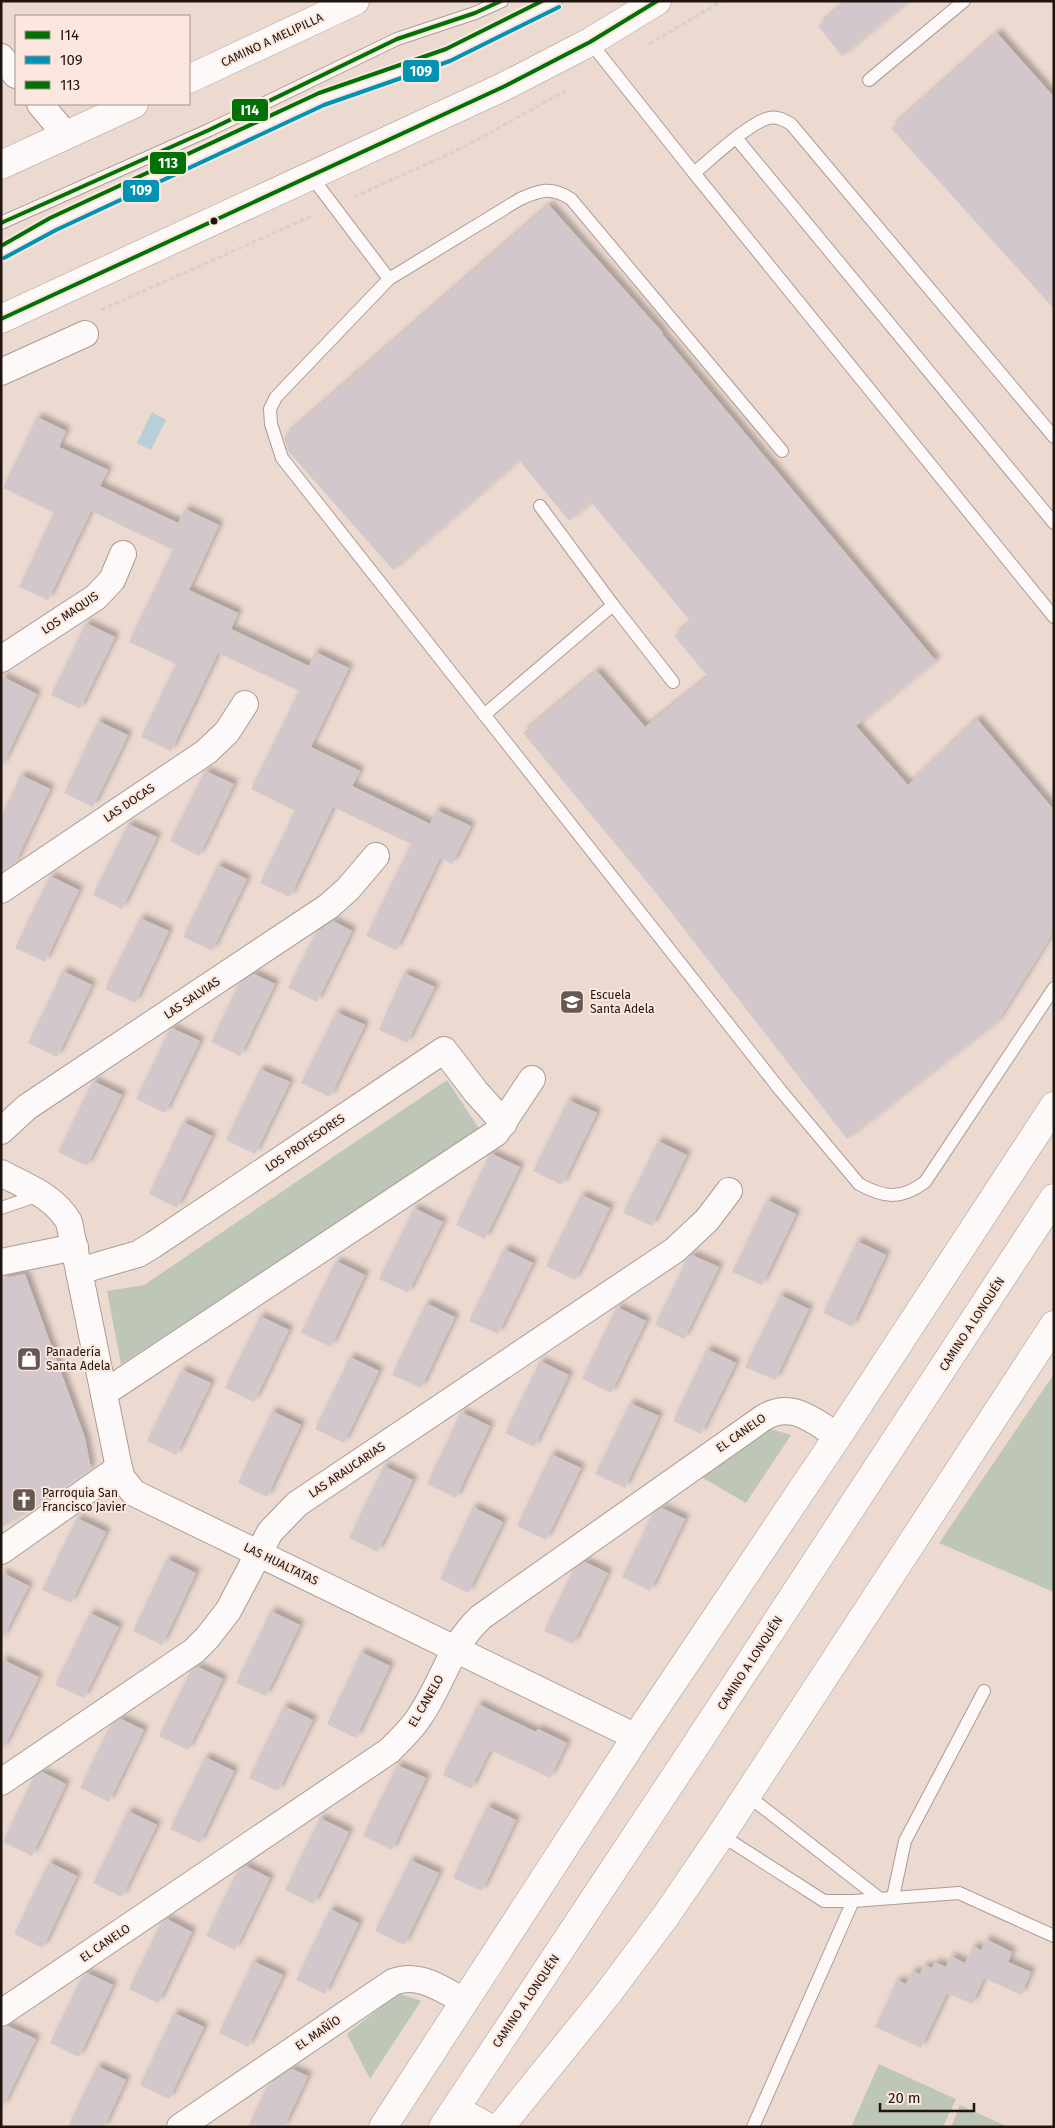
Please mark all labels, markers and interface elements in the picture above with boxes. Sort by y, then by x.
street label: CAMINO A MELIPILLA [219,10,325,70]
legend [15,15,190,105]
text: I14 [60,26,79,44]
text: 109 [60,51,83,69]
line badge: 109 [402,59,440,83]
text: 109 [410,63,432,80]
text: 113 [60,76,80,94]
line badge: I14 [231,98,269,122]
text: I14 [241,102,259,119]
line badge: 113 [149,151,187,175]
text: 113 [158,155,178,172]
line badge: 109 [122,179,160,203]
text: 109 [130,182,152,199]
unlabelled marker [209,216,219,226]
street label: LOS MAQUIS [39,589,102,637]
street label: LAS DOCAS [101,781,158,825]
street label: LAS SALVIAS [161,974,223,1022]
place label: Escuela Santa Adela [590,988,655,1016]
school or university icon: Escuela Santa Adela [559,989,585,1015]
street label: LOS PROFESORES [263,1111,348,1175]
street label: CAMINO A LONQUÉN [936,1274,1008,1374]
place label: Panadería Santa Adela [46,1345,111,1373]
shop icon: Panadería Santa Adela [16,1346,42,1372]
street label: EL CANELO [713,1411,769,1455]
street label: LAS ARAUCARIAS [306,1439,388,1501]
place label: Parroquia San Francisco Javier [42,1486,126,1514]
church icon: Parroquia San Francisco Javier [11,1487,37,1513]
street label: LAS HUALTATAS [241,1540,321,1588]
street label: CAMINO A LONQUÉN [714,1613,786,1713]
street label: EL CANELO [406,1673,446,1729]
street label: EL CANELO [77,1921,133,1965]
street label: CAMINO A LONQUÉN [489,1951,562,2050]
street label: EL MAÑÍO [292,2012,343,2053]
scale bar [880,2080,974,2112]
text: 20 m [888,2089,921,2107]

